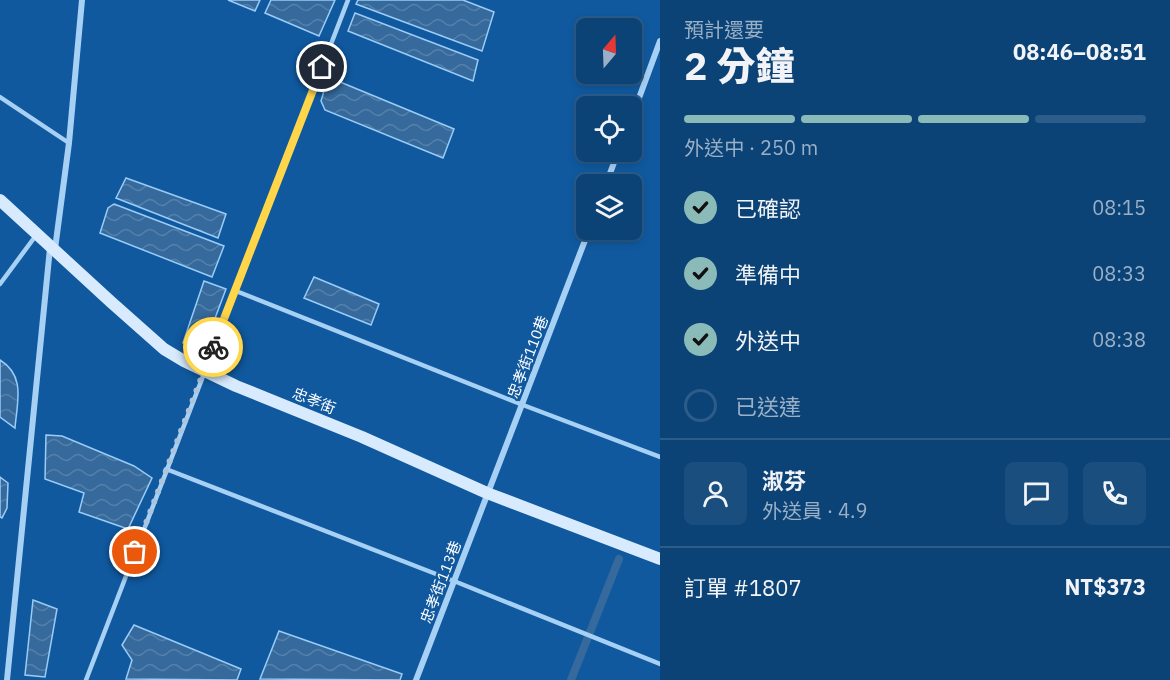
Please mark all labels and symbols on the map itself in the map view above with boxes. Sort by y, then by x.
north arrow [576,18,642,84]
pin [296,41,347,92]
street label: 忠孝街110巷 [503,313,552,401]
courier [183,317,243,377]
street label: 忠孝街 [290,383,339,418]
pin [109,526,160,577]
street label: 忠孝街113巷 [416,538,465,626]

